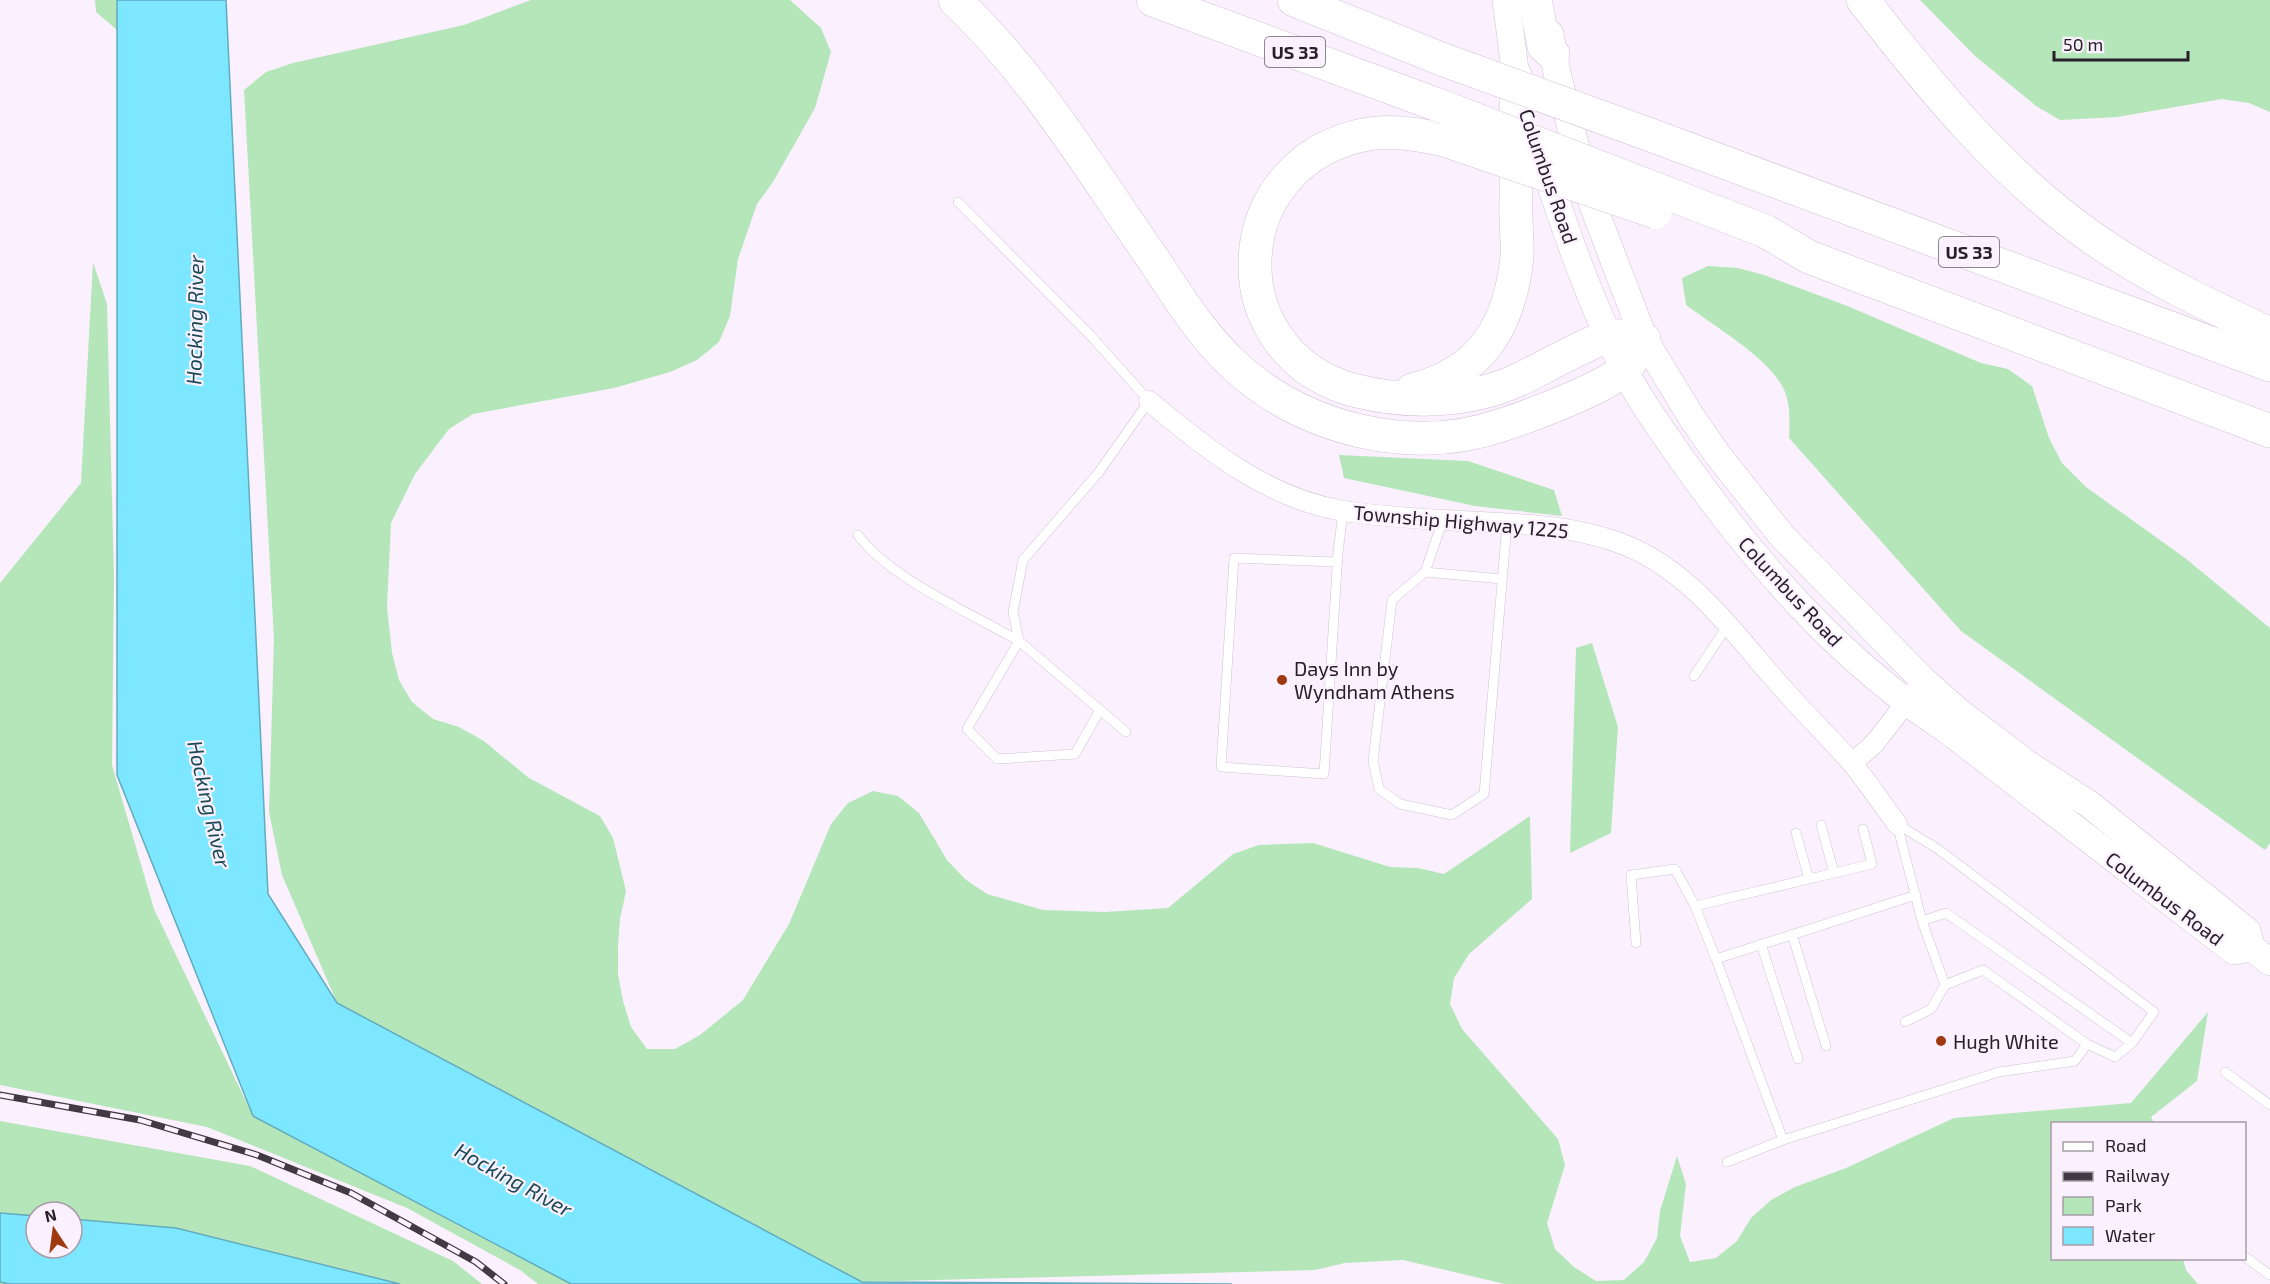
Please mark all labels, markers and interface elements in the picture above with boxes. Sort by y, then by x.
scale bar [2054,24,2188,62]
text: 50 m [2063,33,2103,55]
road number: US 33 [1265,37,1325,67]
street label: Columbus Road [1515,105,1583,247]
road number: US 33 [1939,237,1999,267]
water label: Hocking River [180,254,208,385]
street label: Township Highway 1225 [1352,500,1570,542]
street label: Columbus Road [1734,531,1848,651]
place label: Days Inn by Wyndham Athens [1294,656,1455,703]
marker: Days Inn by Wyndham Athens [1275,673,1289,687]
water label: Hocking River [183,738,237,871]
street label: Columbus Road [2101,846,2229,950]
place label: Hugh White [1953,1029,2059,1053]
marker: Hugh White [1934,1034,1948,1048]
legend [2051,1122,2246,1260]
text: Road [2105,1134,2146,1156]
water label: Hocking River [451,1137,577,1222]
text: Railway [2105,1164,2170,1186]
text: Park [2105,1194,2142,1216]
north arrow [24,1200,84,1260]
text: N [43,1204,58,1225]
text: Water [2105,1224,2155,1246]

